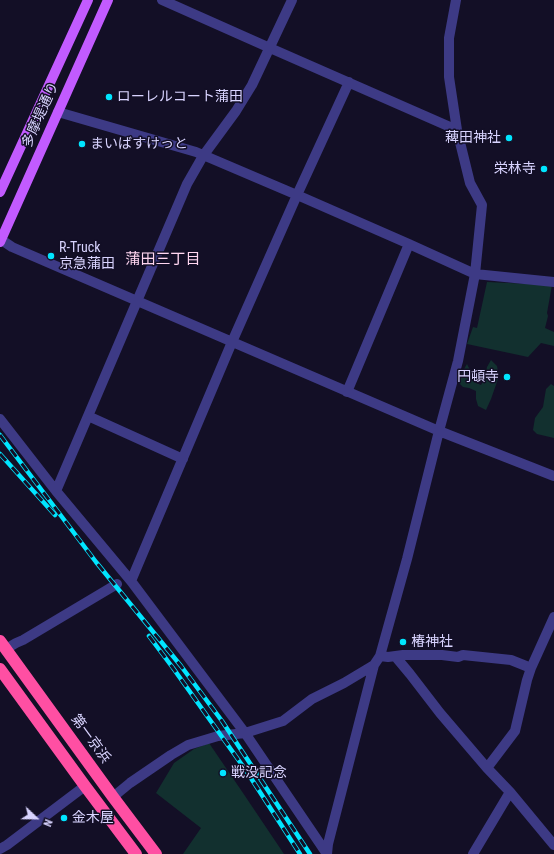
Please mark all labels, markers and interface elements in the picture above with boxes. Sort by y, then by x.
street label: 多摩堤通り [19,80,63,150]
place label: ローレルコート蒲田 [117,89,243,105]
marker: ローレルコート蒲田 [104,92,114,102]
place label: 薭田神社 [445,130,501,146]
marker: 薭田神社 [504,133,514,143]
place label: まいばすけっと [90,136,188,152]
marker: まいばすけっと [77,139,87,149]
place label: 栄林寺 [494,161,536,177]
marker: 栄林寺 [539,164,549,174]
place label: R-Truck 京急蒲田 [59,240,115,272]
marker: R-Truck 京急蒲田 [46,251,56,261]
district label: 蒲田三丁目 [126,251,200,269]
place label: 円頓寺 [457,369,499,385]
marker: 円頓寺 [502,372,512,382]
place label: 椿神社 [411,634,453,650]
marker: 椿神社 [398,637,408,647]
street label: 第一京浜 [67,711,113,767]
place label: 戦没記念 [231,765,287,781]
marker: 戦没記念 [218,768,228,778]
north arrow [16,798,56,838]
place label: 金木屋 [72,810,114,826]
marker: 金木屋 [59,813,69,823]
text: N [40,817,55,828]

